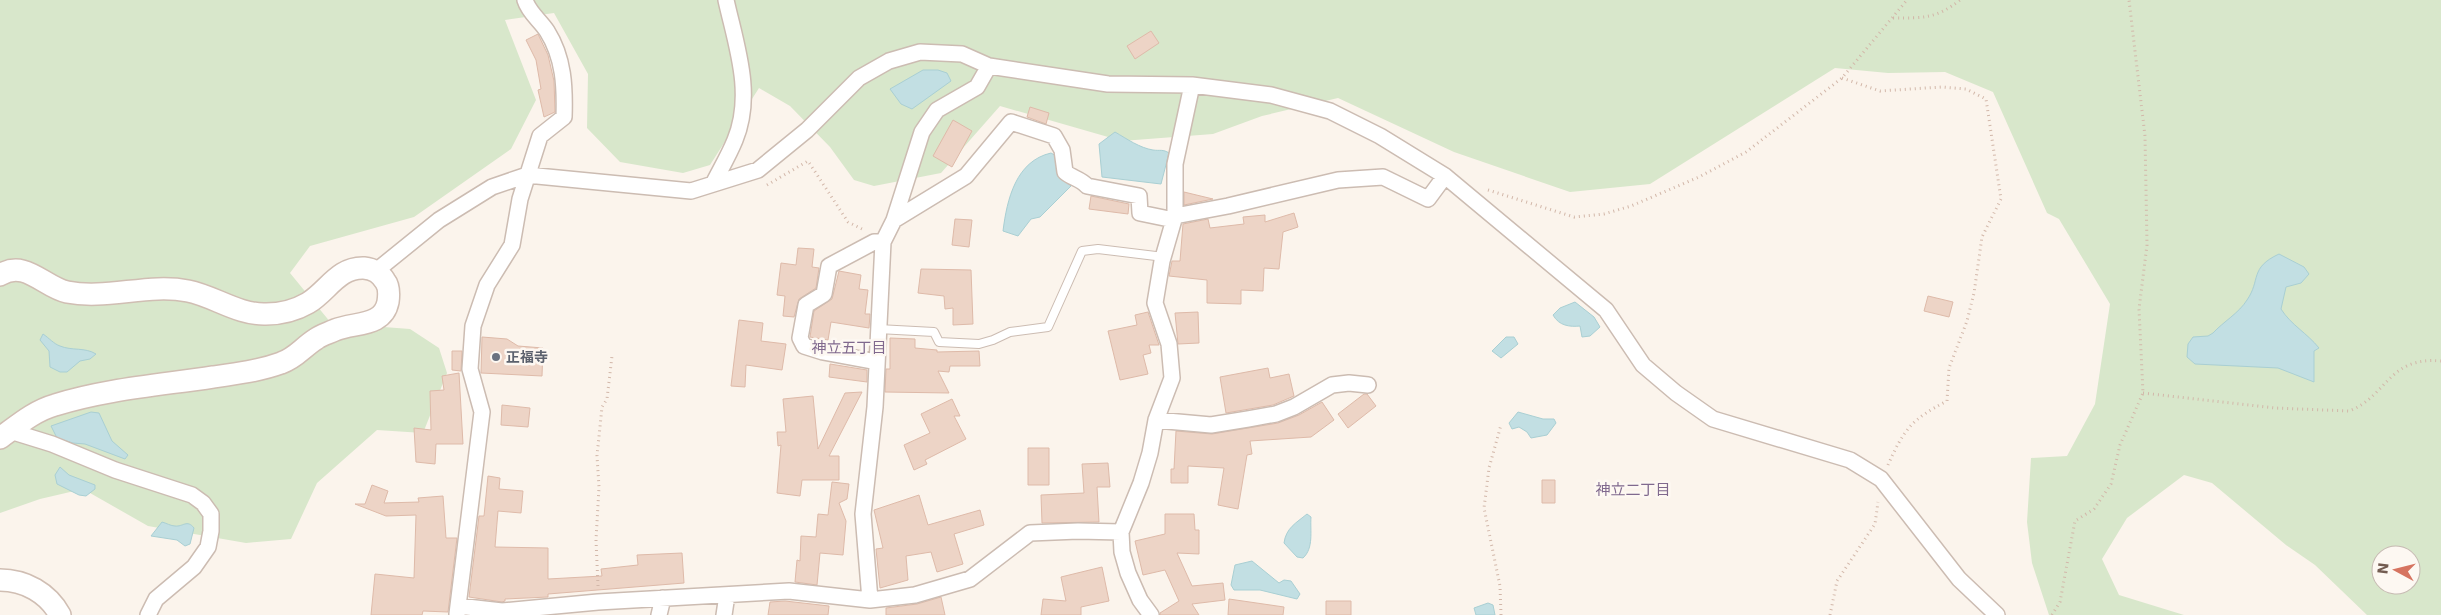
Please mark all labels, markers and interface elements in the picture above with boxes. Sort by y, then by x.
district label: 神立五丁目 [811,339,887,357]
place label: 正福寺 [506,349,548,365]
marker: 正福寺 [490,351,502,363]
district label: 神立二丁目 [1595,481,1671,499]
north arrow [2371,545,2421,595]
text: N [2374,562,2392,575]

